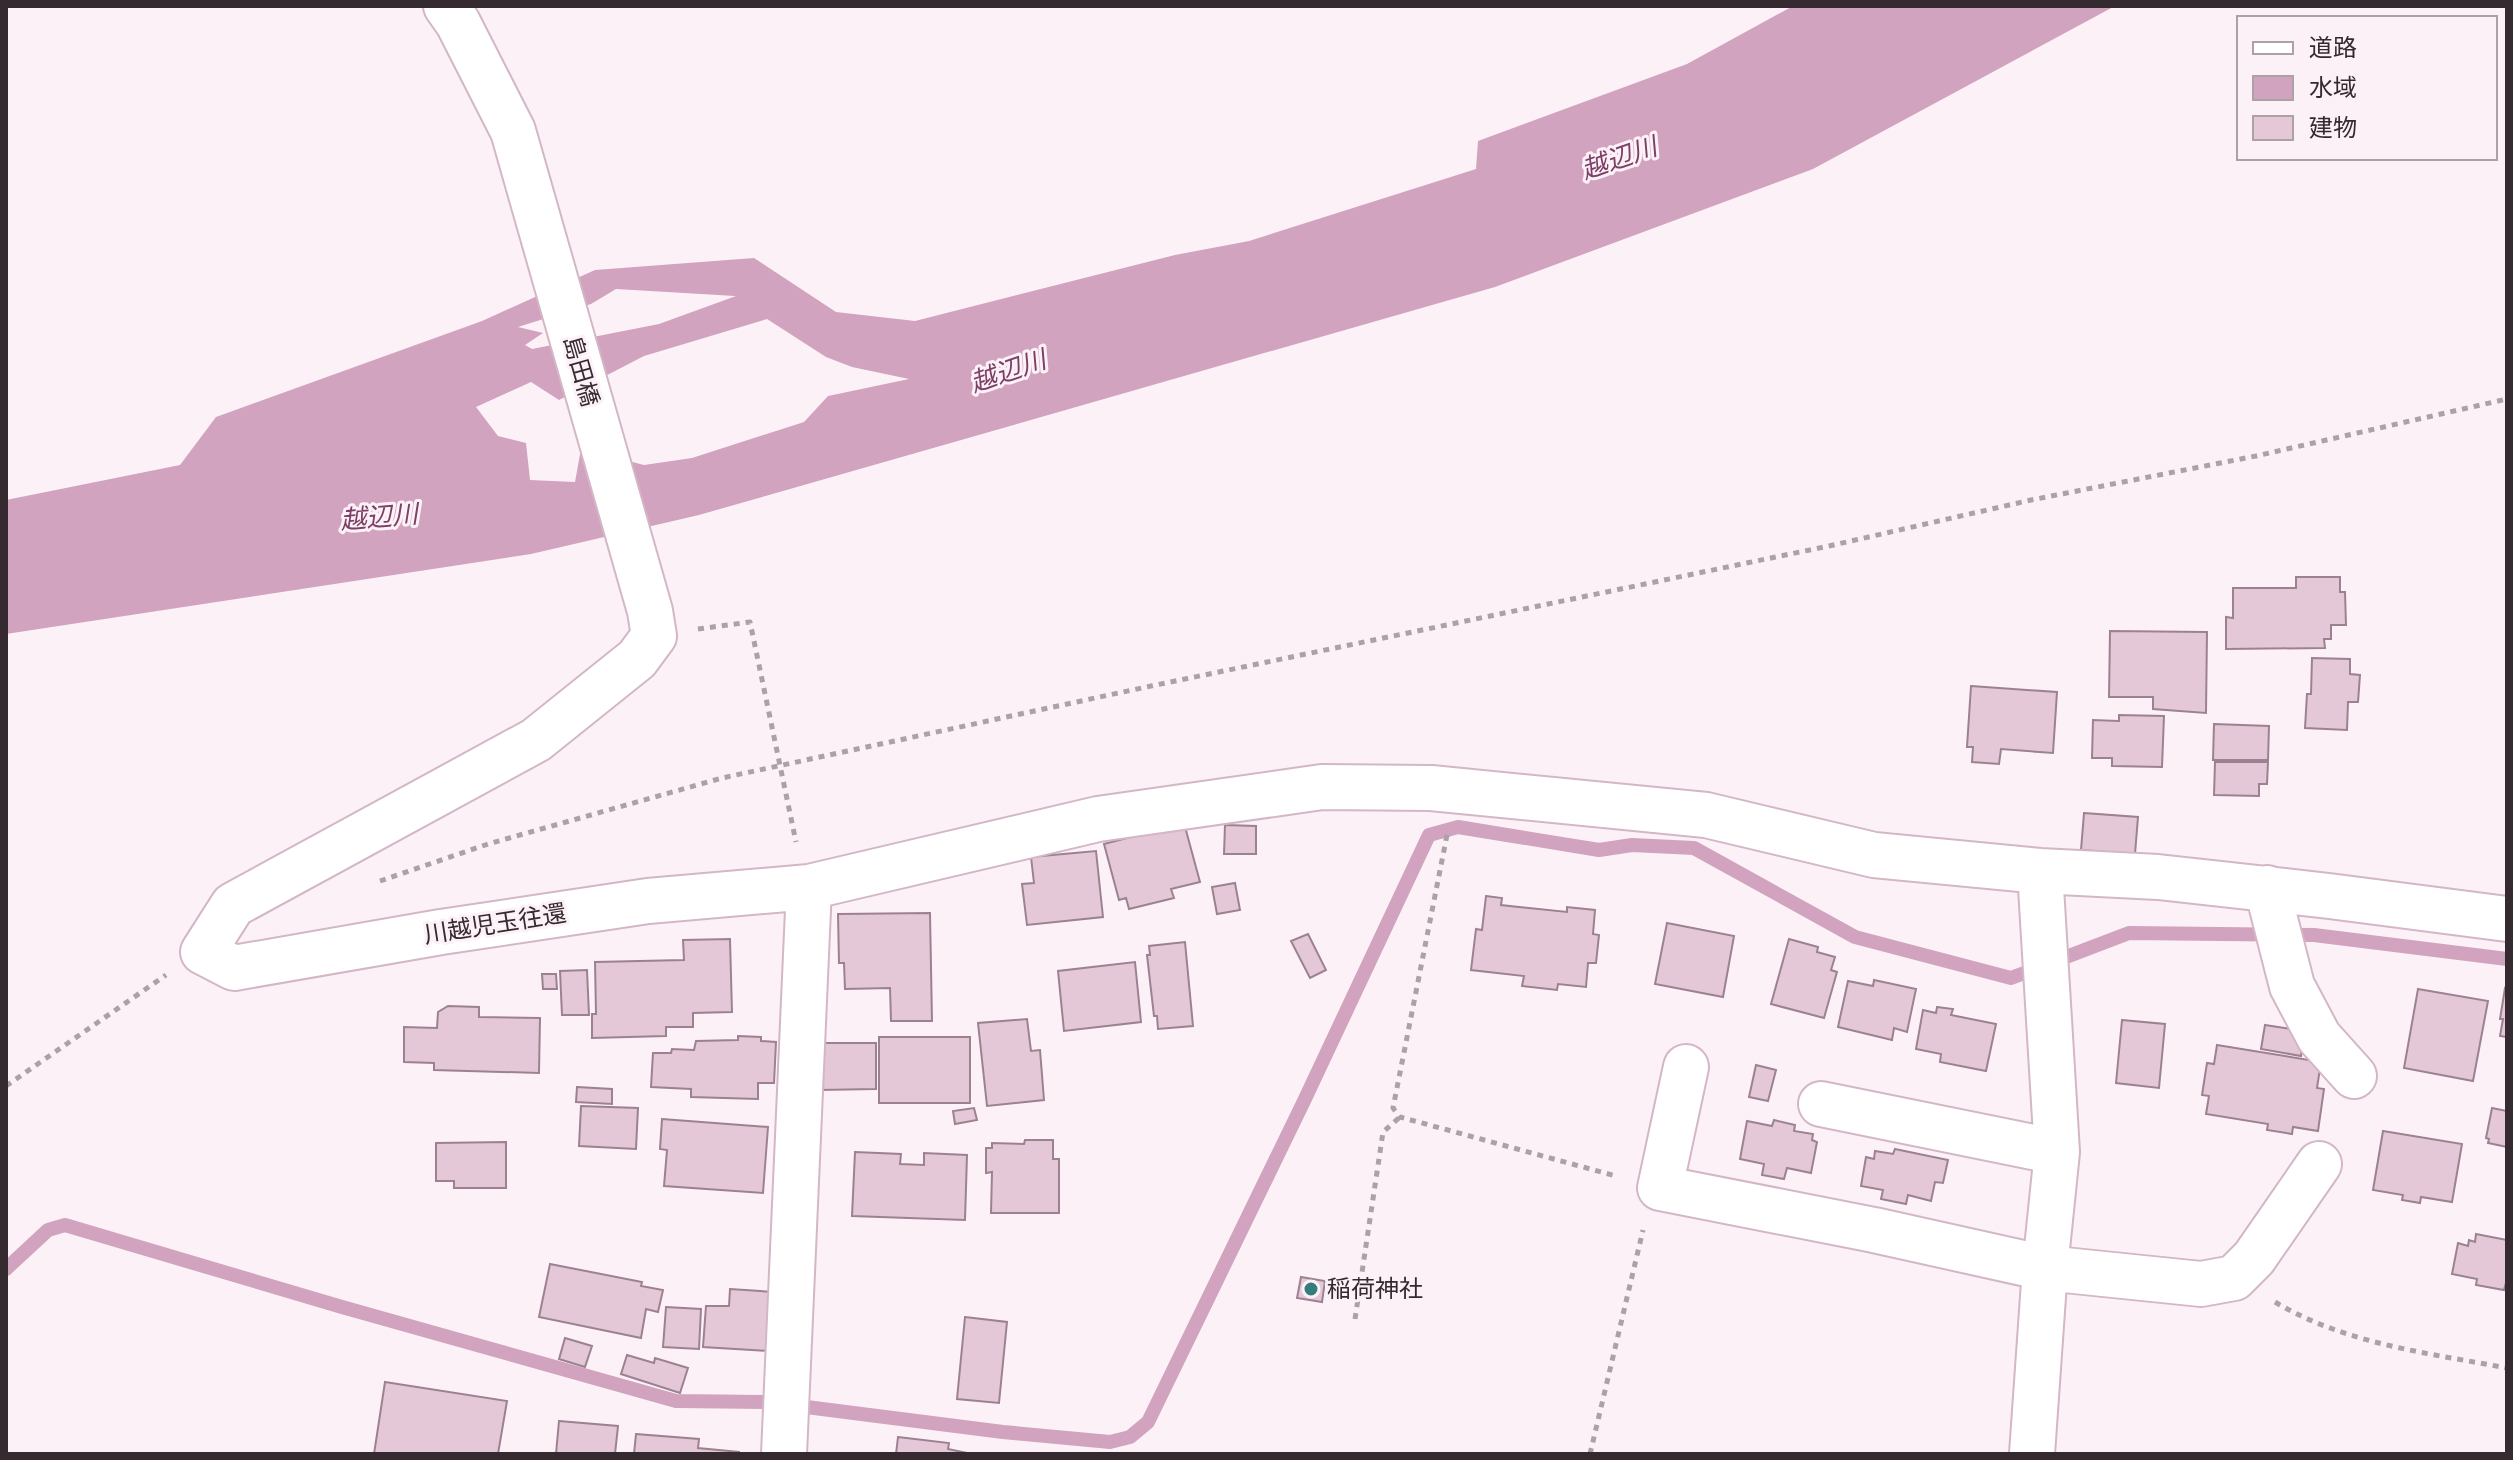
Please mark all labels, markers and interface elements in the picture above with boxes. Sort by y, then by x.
legend [2237,16,2497,160]
text: 道路 [2309,34,2357,62]
text: 水域 [2309,74,2357,102]
text: 建物 [2309,114,2357,142]
water label: 越辺川 [1577,130,1664,185]
street label: 島田橋 [558,333,604,409]
water label: 越辺川 [966,343,1053,398]
water label: 越辺川 [339,498,422,535]
street label: 川越児玉往還 [422,899,568,949]
place label: 稲荷神社 [1327,1275,1423,1303]
marker: 稲荷神社 [1302,1280,1320,1298]

